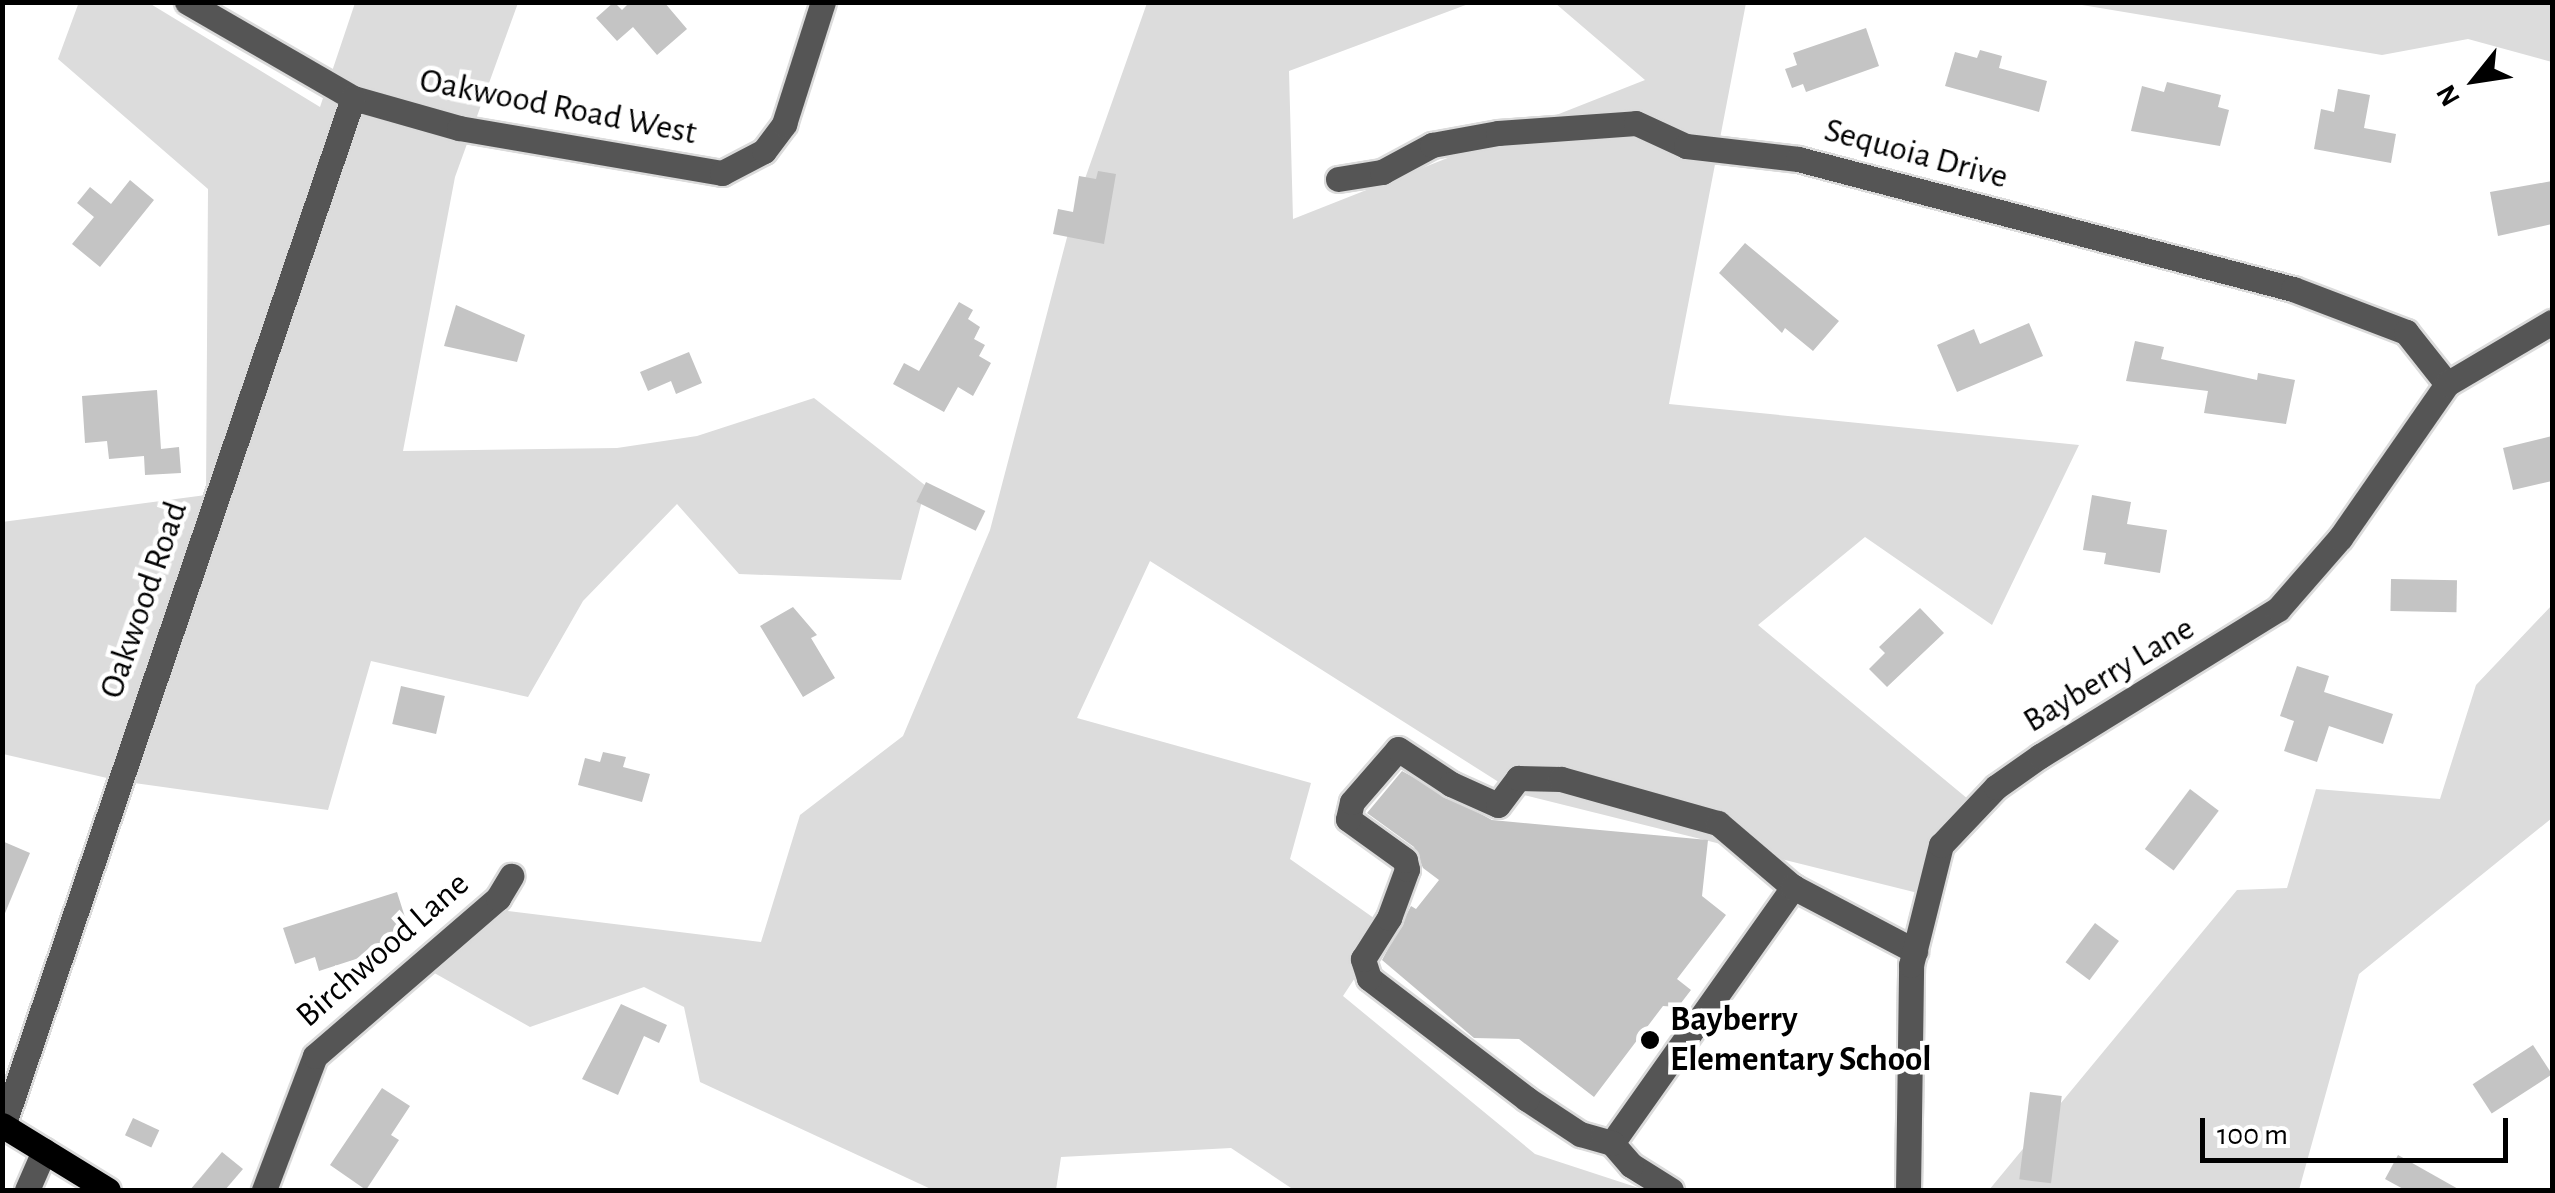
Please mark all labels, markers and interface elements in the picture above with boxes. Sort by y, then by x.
north arrow [2425,30,2525,130]
street label: Oakwood Road West [416,60,700,154]
text: N [2432,80,2466,110]
street label: Sequoia Drive [1820,109,2012,199]
street label: Oakwood Road [91,496,197,704]
street label: Bayberry Lane [2016,608,2202,742]
street label: Birchwood Lane [288,863,478,1037]
place label: Bayberry Elementary School [1670,999,1932,1081]
marker: Bayberry Elementary School [1639,1029,1661,1051]
scale bar [2205,1098,2512,1160]
text: 100 m [2217,1120,2288,1150]

